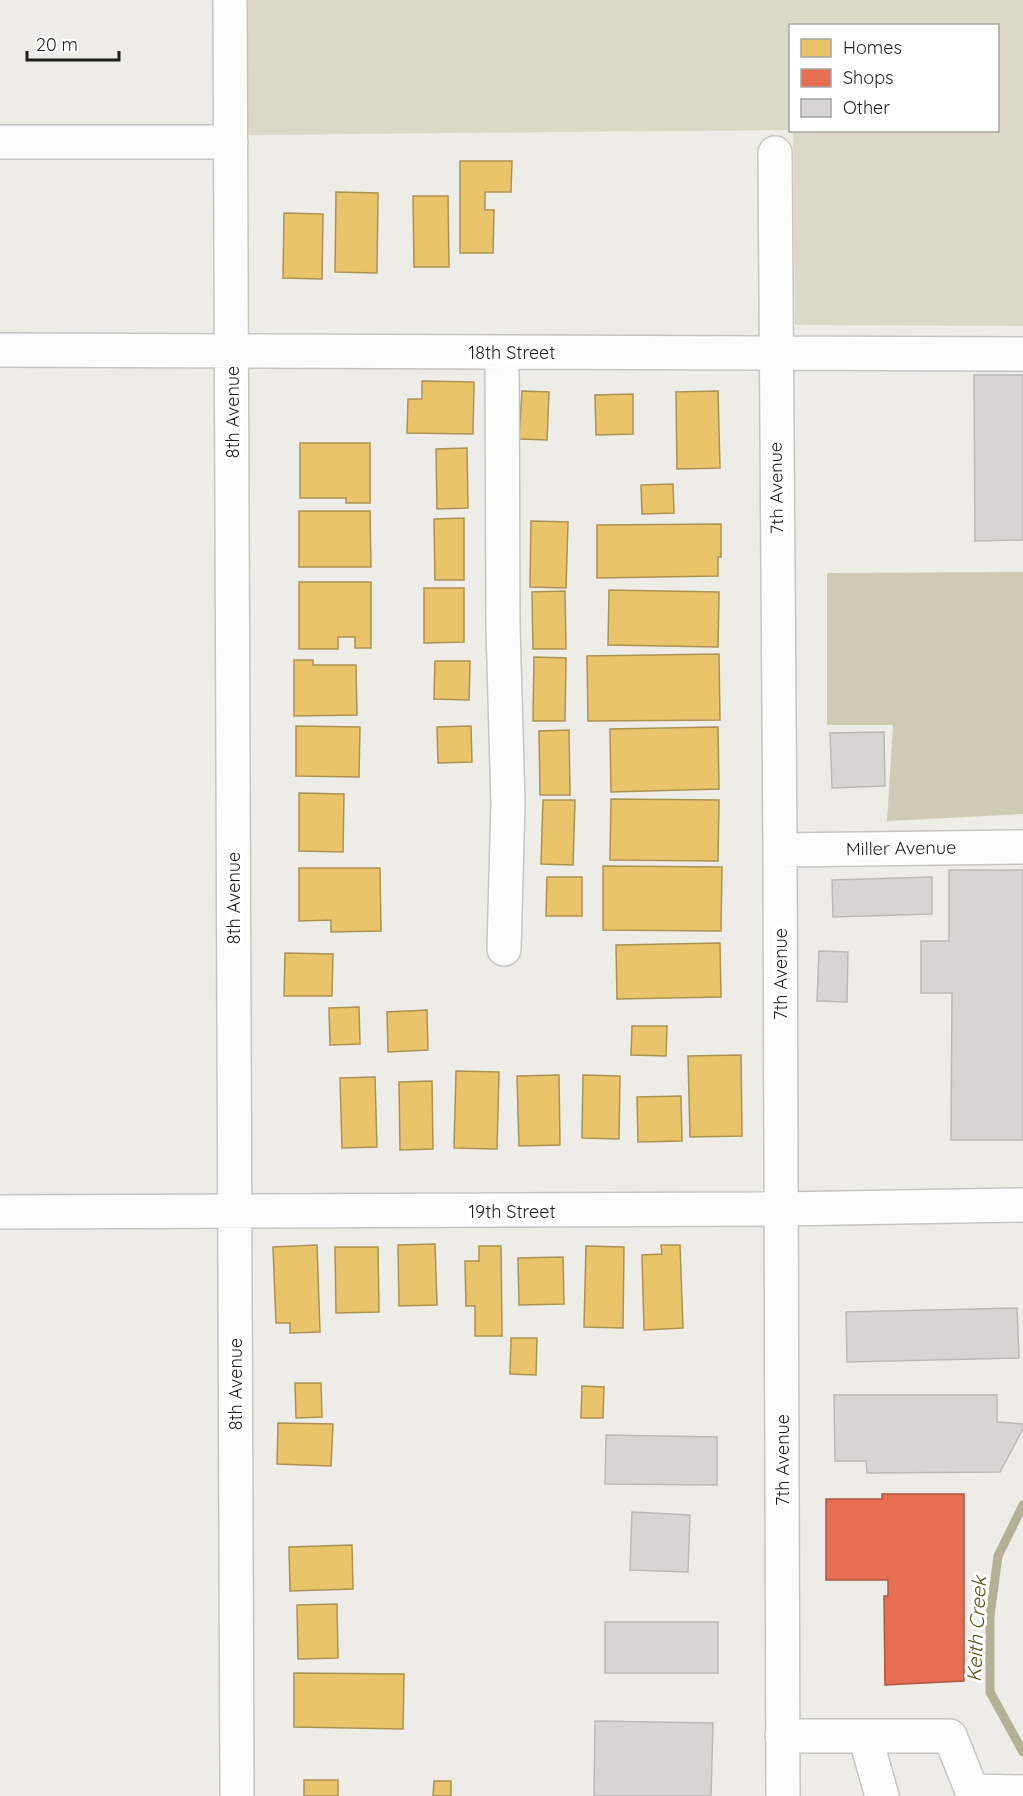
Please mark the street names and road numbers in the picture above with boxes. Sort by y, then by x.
street label: 18th Street [469,341,555,364]
street label: 8th Avenue [221,366,244,458]
street label: 7th Avenue [764,442,788,534]
street label: Miller Avenue [846,836,956,860]
street label: 8th Avenue [222,852,245,944]
street label: 7th Avenue [769,928,792,1020]
street label: 19th Street [468,1200,556,1223]
street label: 8th Avenue [224,1338,247,1430]
street label: 7th Avenue [771,1414,794,1506]

